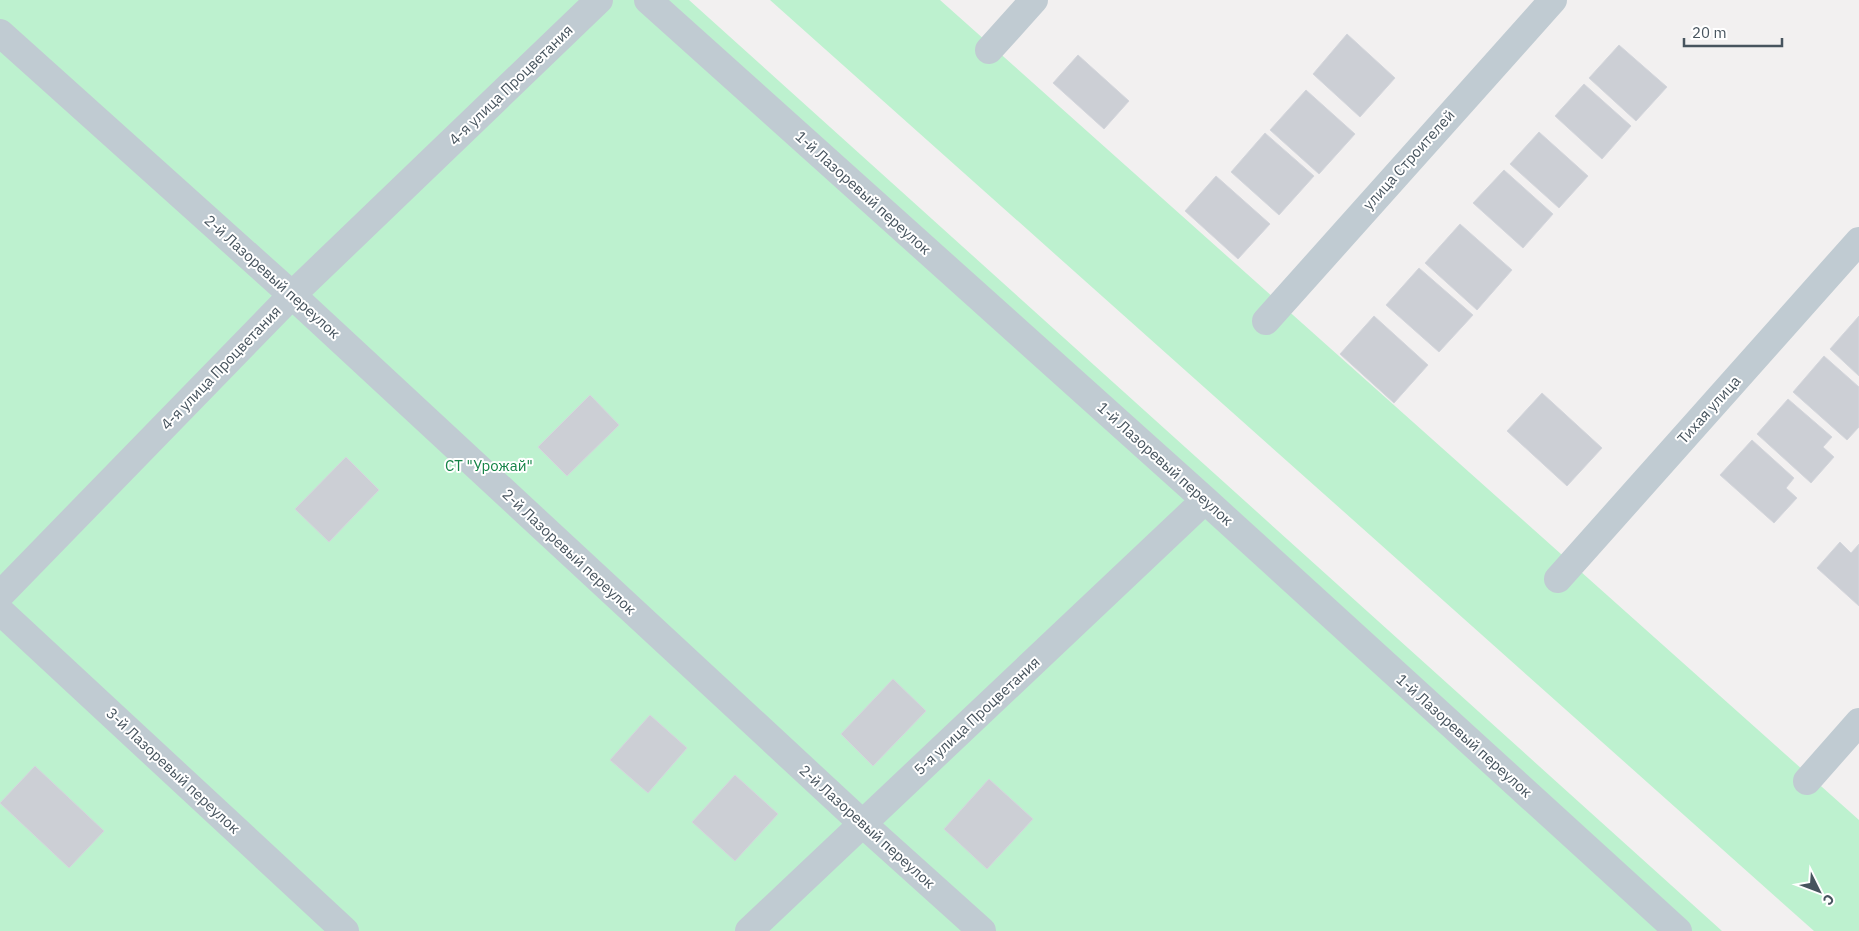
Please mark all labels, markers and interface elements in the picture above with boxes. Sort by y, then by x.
scale bar [1684,15,1782,47]
street label: 4-я улица Процветания [445,20,577,149]
text: 20 m [1692,23,1727,42]
street label: улица Строителей [1359,106,1459,214]
street label: 1-й Лазоревый переулок [792,127,935,259]
street label: 2-й Лазоревый переулок [201,211,344,343]
street label: 4-я улица Процветания [156,302,285,434]
street label: Тихая улица [1673,372,1744,448]
street label: 1-й Лазоревый переулок [1094,398,1237,530]
park label: СТ "Урожай" [445,456,533,475]
street label: 2-й Лазоревый переулок [498,485,640,619]
street label: 5-я улица Процветания [910,652,1044,779]
street label: 1-й Лазоревый переулок [1393,670,1536,802]
street label: 3-й Лазоревый переулок [102,704,244,838]
street label: 2-й Лазоревый переулок [796,761,939,893]
north arrow [1794,866,1844,916]
text: С [1819,890,1838,909]

